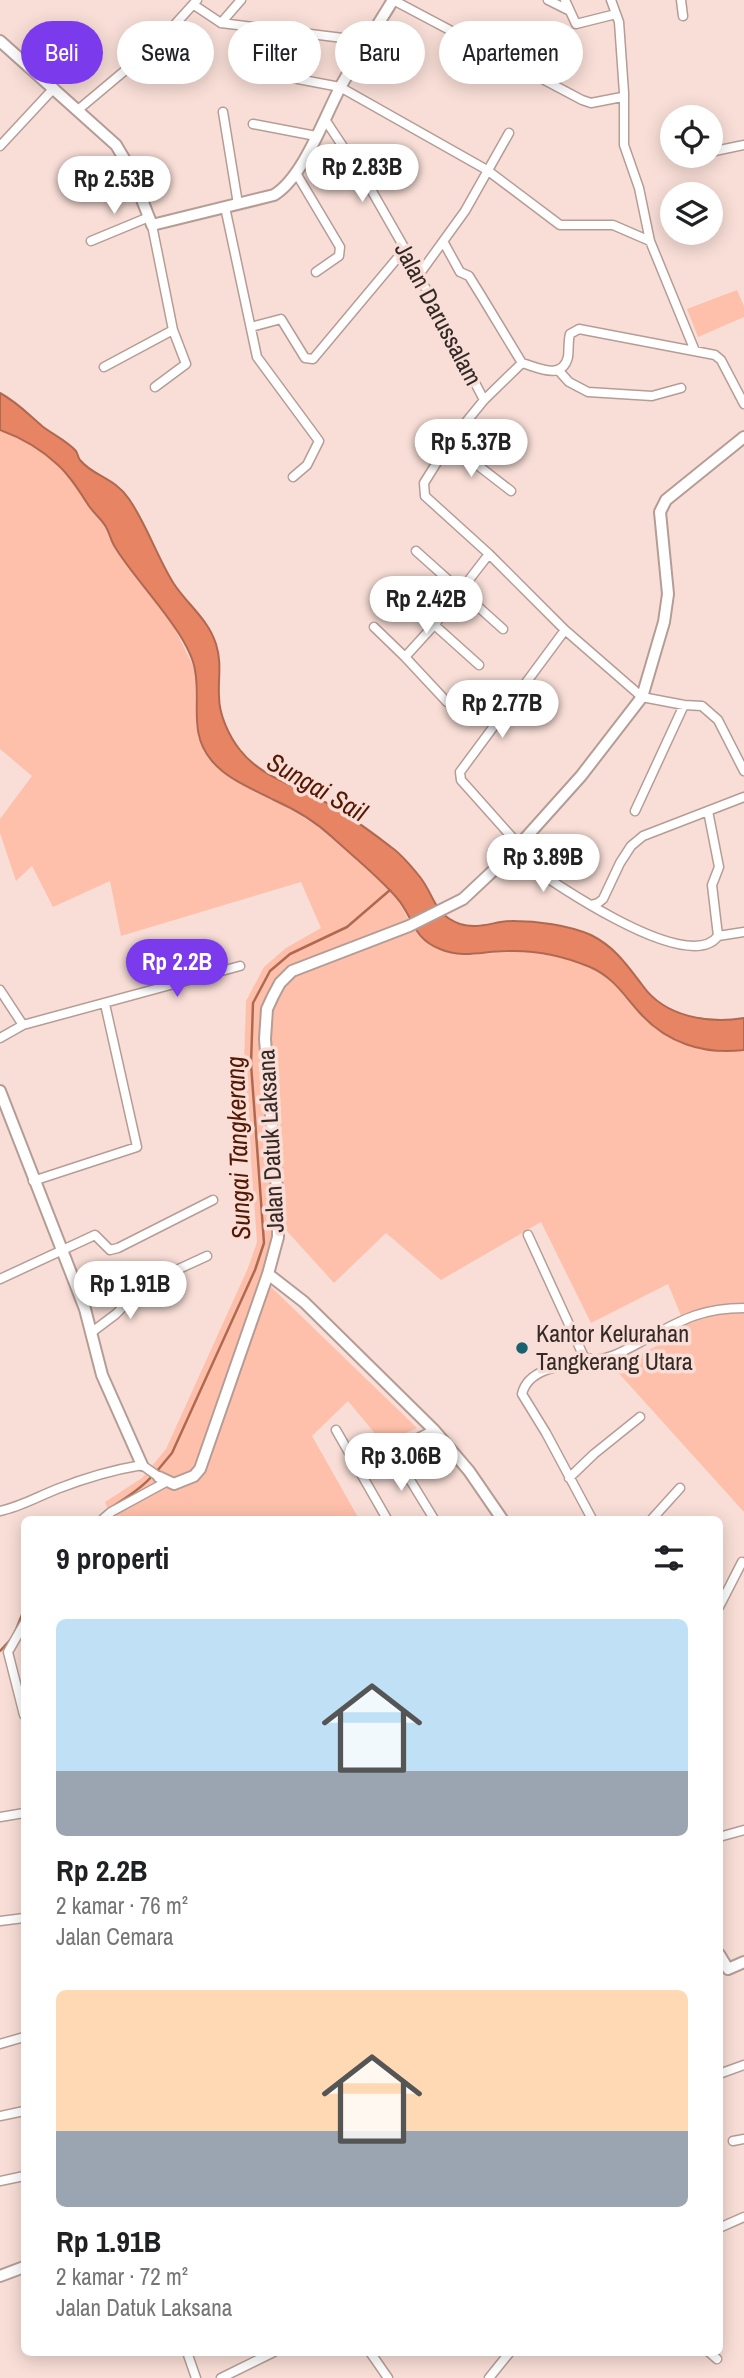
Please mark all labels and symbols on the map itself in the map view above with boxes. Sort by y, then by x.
pin: Rp 2.83B [290,144,434,204]
pin: Rp 2.53B [42,156,186,216]
street label: Jalan Darussalam [388,236,490,391]
pin: Rp 5.37B [399,420,543,479]
pin: Rp 2.42B [354,576,498,636]
pin: Rp 2.77B [430,680,574,740]
water label: Sungai Sail [261,744,375,830]
pin: Rp 3.89B [471,834,615,894]
pin: Rp 2.2B [112,940,242,999]
street label: Jalan Datuk Laksana [249,1048,291,1234]
water label: Sungai Tangkerang [217,1055,258,1241]
pin: Rp 1.91B [58,1262,202,1321]
place label: Kantor Kelurahan Tangkerang Utara [536,1317,693,1377]
marker: Kantor Kelurahan Tangkerang Utara [514,1340,530,1356]
pin: Rp 3.06B [329,1434,473,1493]

